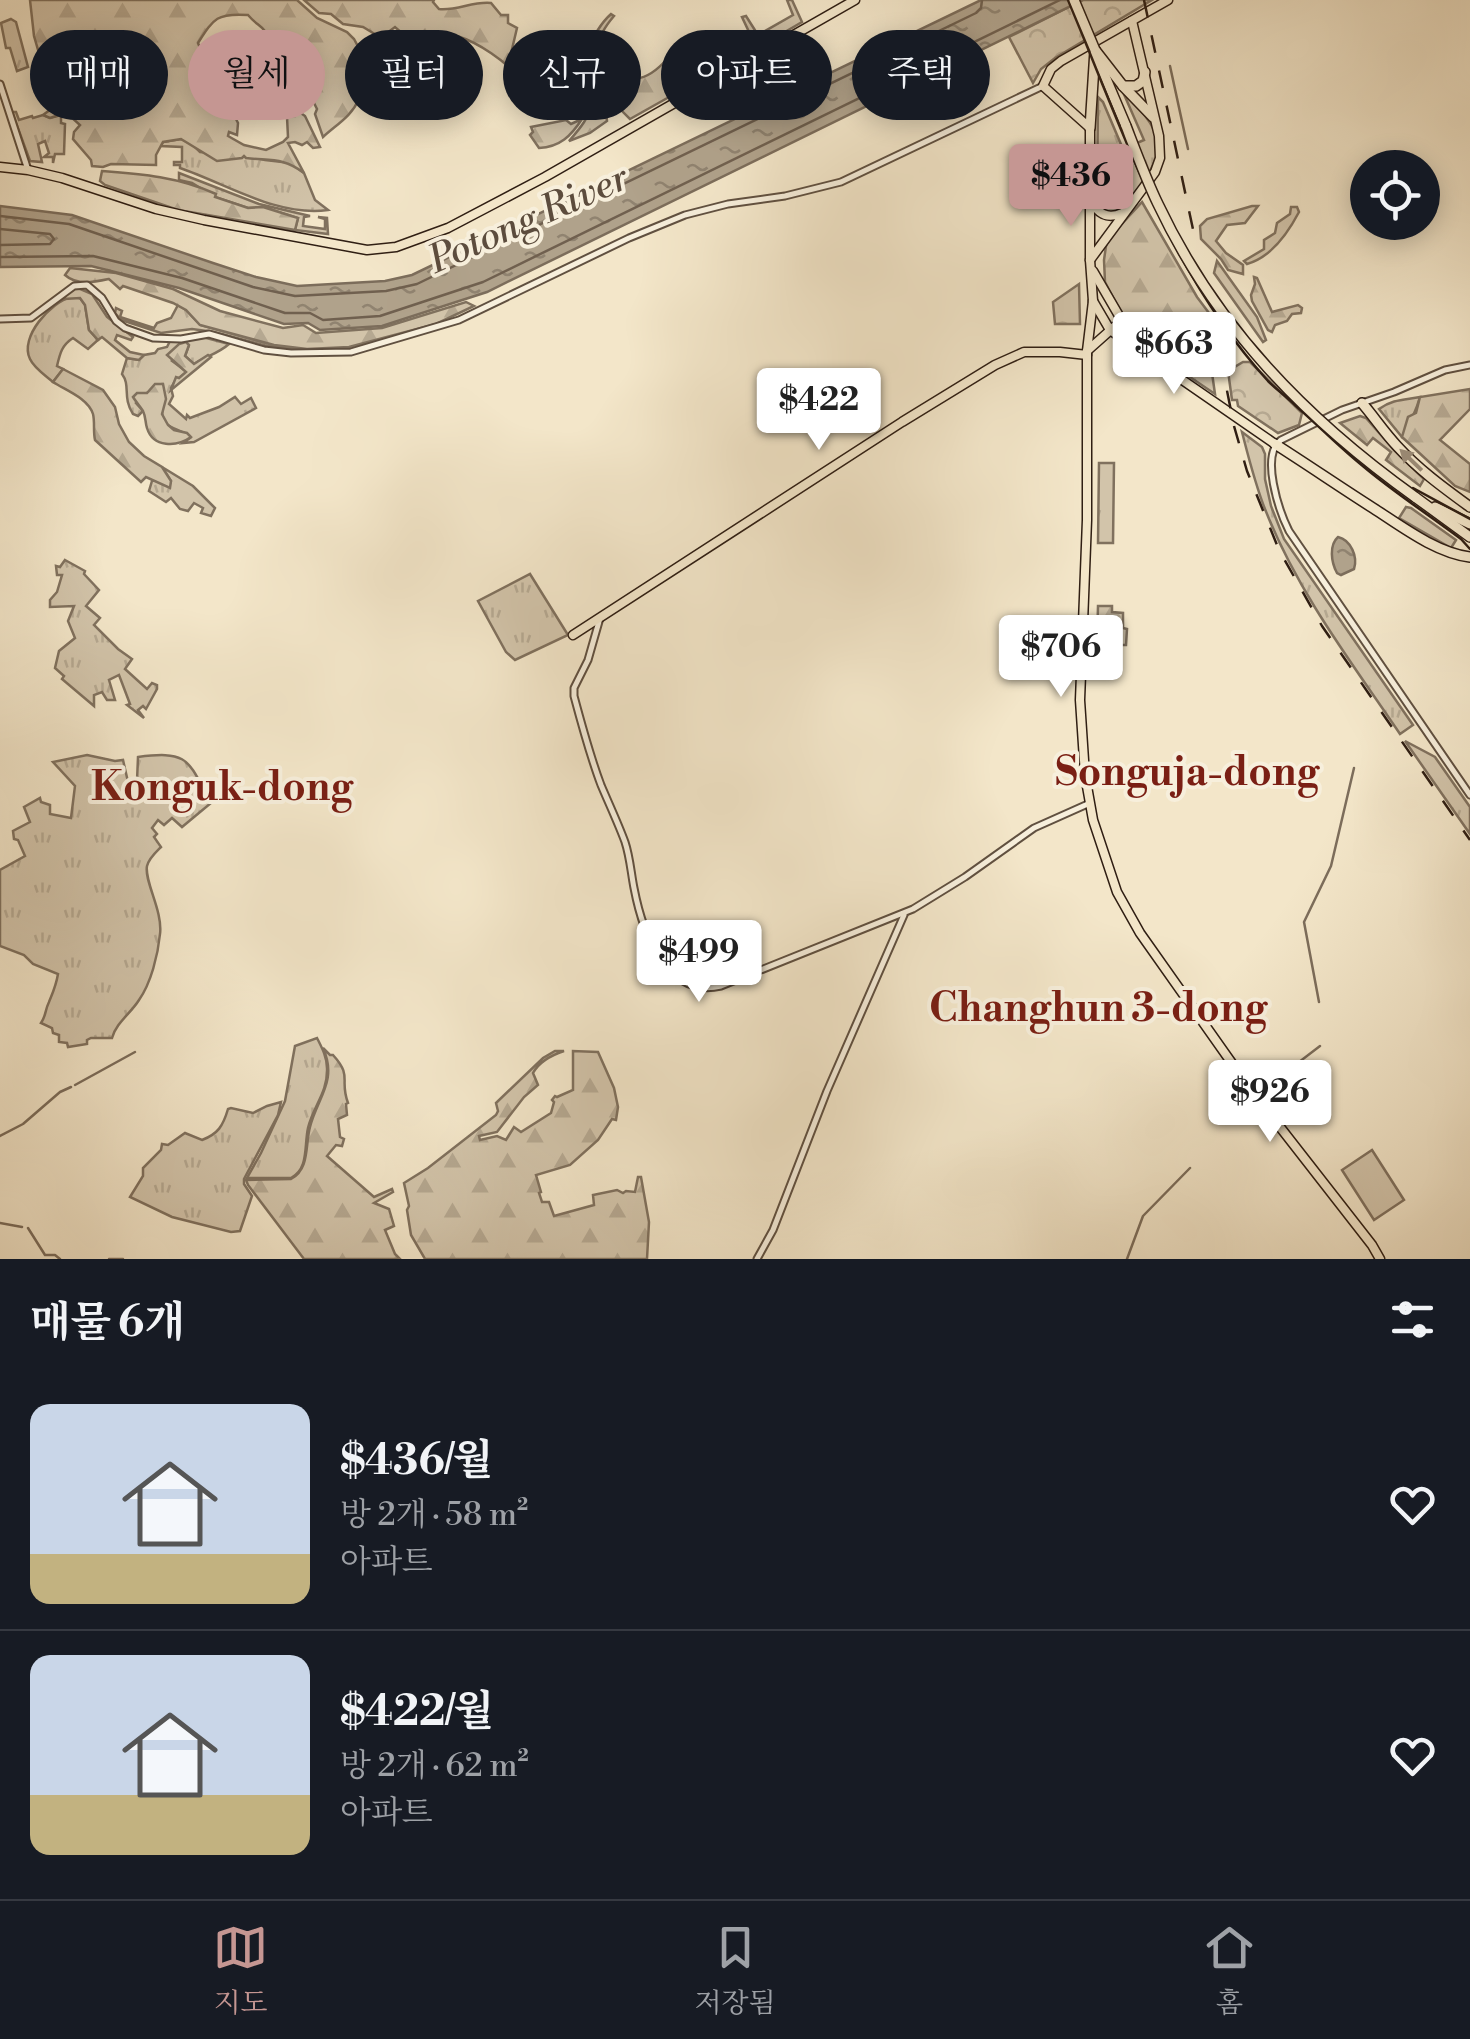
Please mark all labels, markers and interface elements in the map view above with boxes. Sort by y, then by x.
chip: 매매 [30,30,168,120]
chip: 월세 [188,30,325,120]
chip: 필터 [345,30,483,120]
chip: 신규 [503,30,641,120]
chip: 아파트 [661,30,832,120]
chip: 주택 [852,30,990,120]
pin: $436 [1012,144,1130,229]
map controls [1350,150,1440,240]
button: locate [1350,150,1440,240]
water label: Potong River [421,154,637,285]
text: $436 [1031,156,1111,196]
pin: $663 [1115,312,1233,397]
text: $663 [1135,324,1213,364]
pin: $422 [760,368,878,453]
text: $422 [779,380,859,420]
one-way arrow [1400,449,1424,472]
pin: $706 [1002,615,1120,700]
text: $706 [1021,627,1101,667]
district label: Songuja-dong [1055,748,1320,798]
district label: Konguk-dong [91,763,354,813]
pin: $499 [640,920,758,1005]
text: $499 [659,932,739,972]
district label: Changhun 3-dong [929,984,1268,1034]
pin: $926 [1211,1060,1329,1145]
text: $926 [1230,1072,1310,1112]
icon: filters [1385,1292,1440,1347]
text: 매물 6개 [30,1297,185,1350]
text: $436/월 [340,1435,493,1488]
icon: home [110,1444,230,1564]
icon: heart [1385,1477,1440,1532]
text: 방 2개 · 58 m² [340,1495,528,1535]
text: 아파트 [340,1542,433,1582]
text: $422/월 [340,1686,494,1739]
icon: home [110,1695,230,1815]
icon: heart [1385,1728,1440,1783]
text: 방 2개 · 62 m² [340,1746,529,1786]
text: 아파트 [340,1793,433,1833]
tab: 지도 [213,1920,268,2021]
tab: 저장됨 [694,1920,776,2021]
tab: 홈 [1202,1920,1257,2021]

